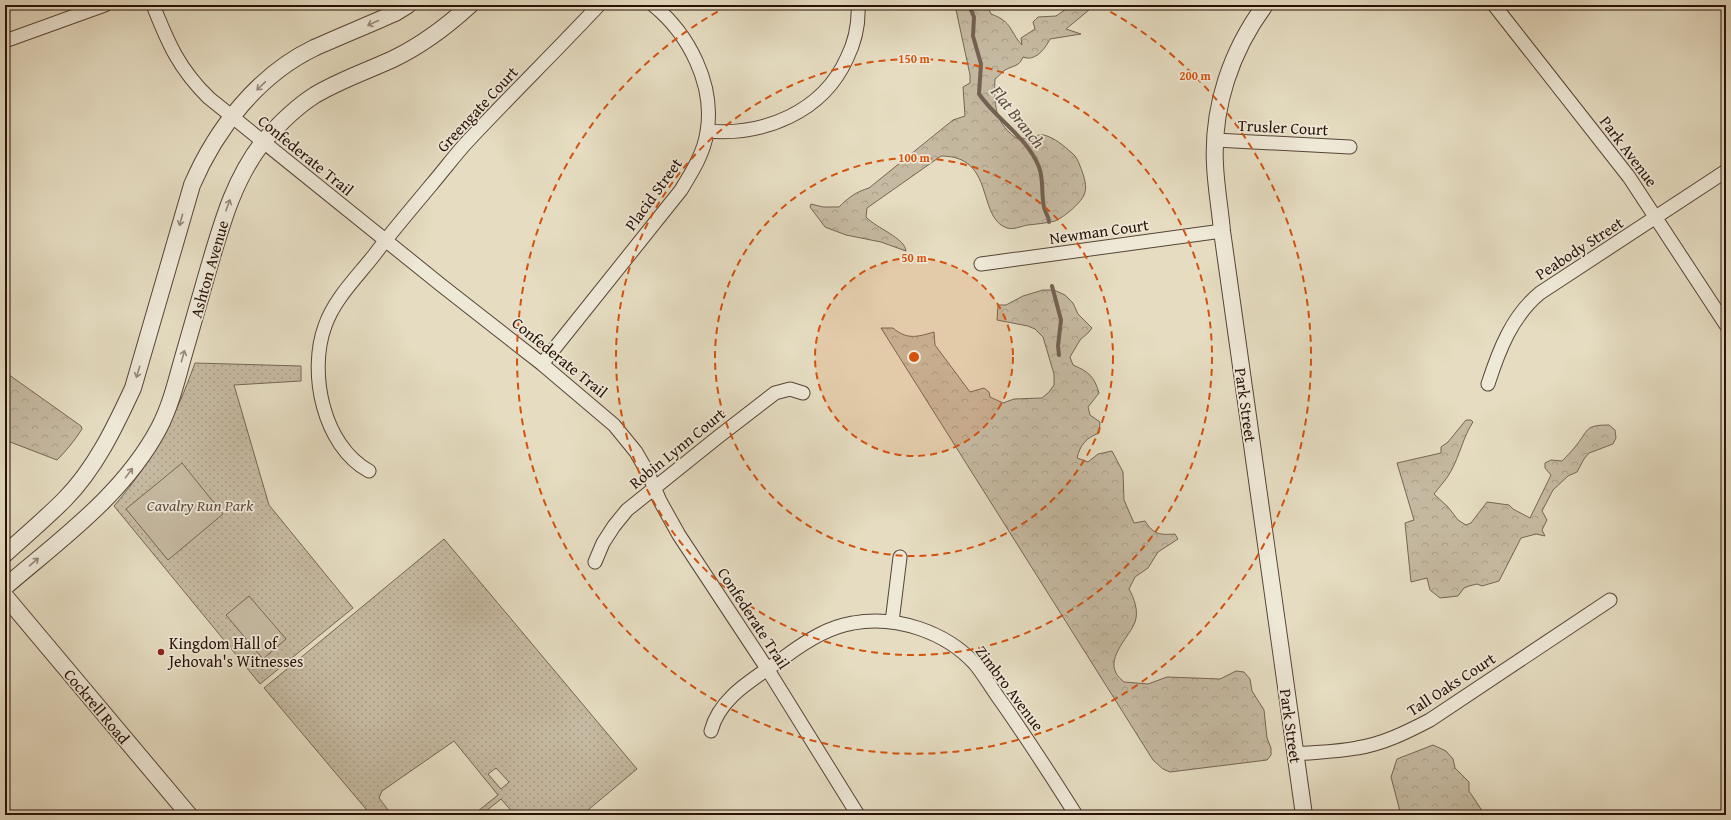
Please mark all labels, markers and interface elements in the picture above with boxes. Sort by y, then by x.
one-way arrow [368,20,380,27]
text: 150 m [898,50,931,67]
street label: Greengate Court [431,60,523,157]
text: 200 m [1179,67,1212,84]
water label: Flat Branch [985,79,1052,154]
one-way arrow [256,81,266,91]
street label: Confederate Trail [253,109,359,202]
street label: Park Avenue [1594,110,1664,192]
street label: Trusler Court [1237,113,1329,141]
text: 100 m [898,149,931,166]
street label: Placid Street [618,152,688,235]
one-way arrow [225,199,233,211]
street label: Peabody Street [1530,210,1628,285]
street label: Newman Court [1048,212,1151,250]
one-way arrow [177,213,185,226]
street label: Ashton Avenue [184,217,234,321]
text: 50 m [901,249,927,266]
street label: Confederate Trail [507,311,613,404]
one-way arrow [180,350,187,363]
centre of rings [907,350,921,364]
one-way arrow [134,365,141,378]
street label: Park Street [1229,366,1263,444]
street label: Robin Lynn Court [624,401,731,494]
one-way arrow [125,467,133,478]
park label: Cavalry Run Park [147,493,254,517]
one-way arrow [29,557,40,566]
street label: Confederate Trail [712,562,796,674]
place label: Kingdom Hall of Jehovah's Witnesses [167,631,303,673]
street label: Zimbro Avenue [970,640,1050,736]
street label: Tall Oaks Court [1402,646,1500,722]
marker: Kingdom Hall of Jehovah's Witnesses [156,647,166,657]
street label: Cockrell Road [58,663,136,749]
street label: Park Street [1274,687,1308,765]

